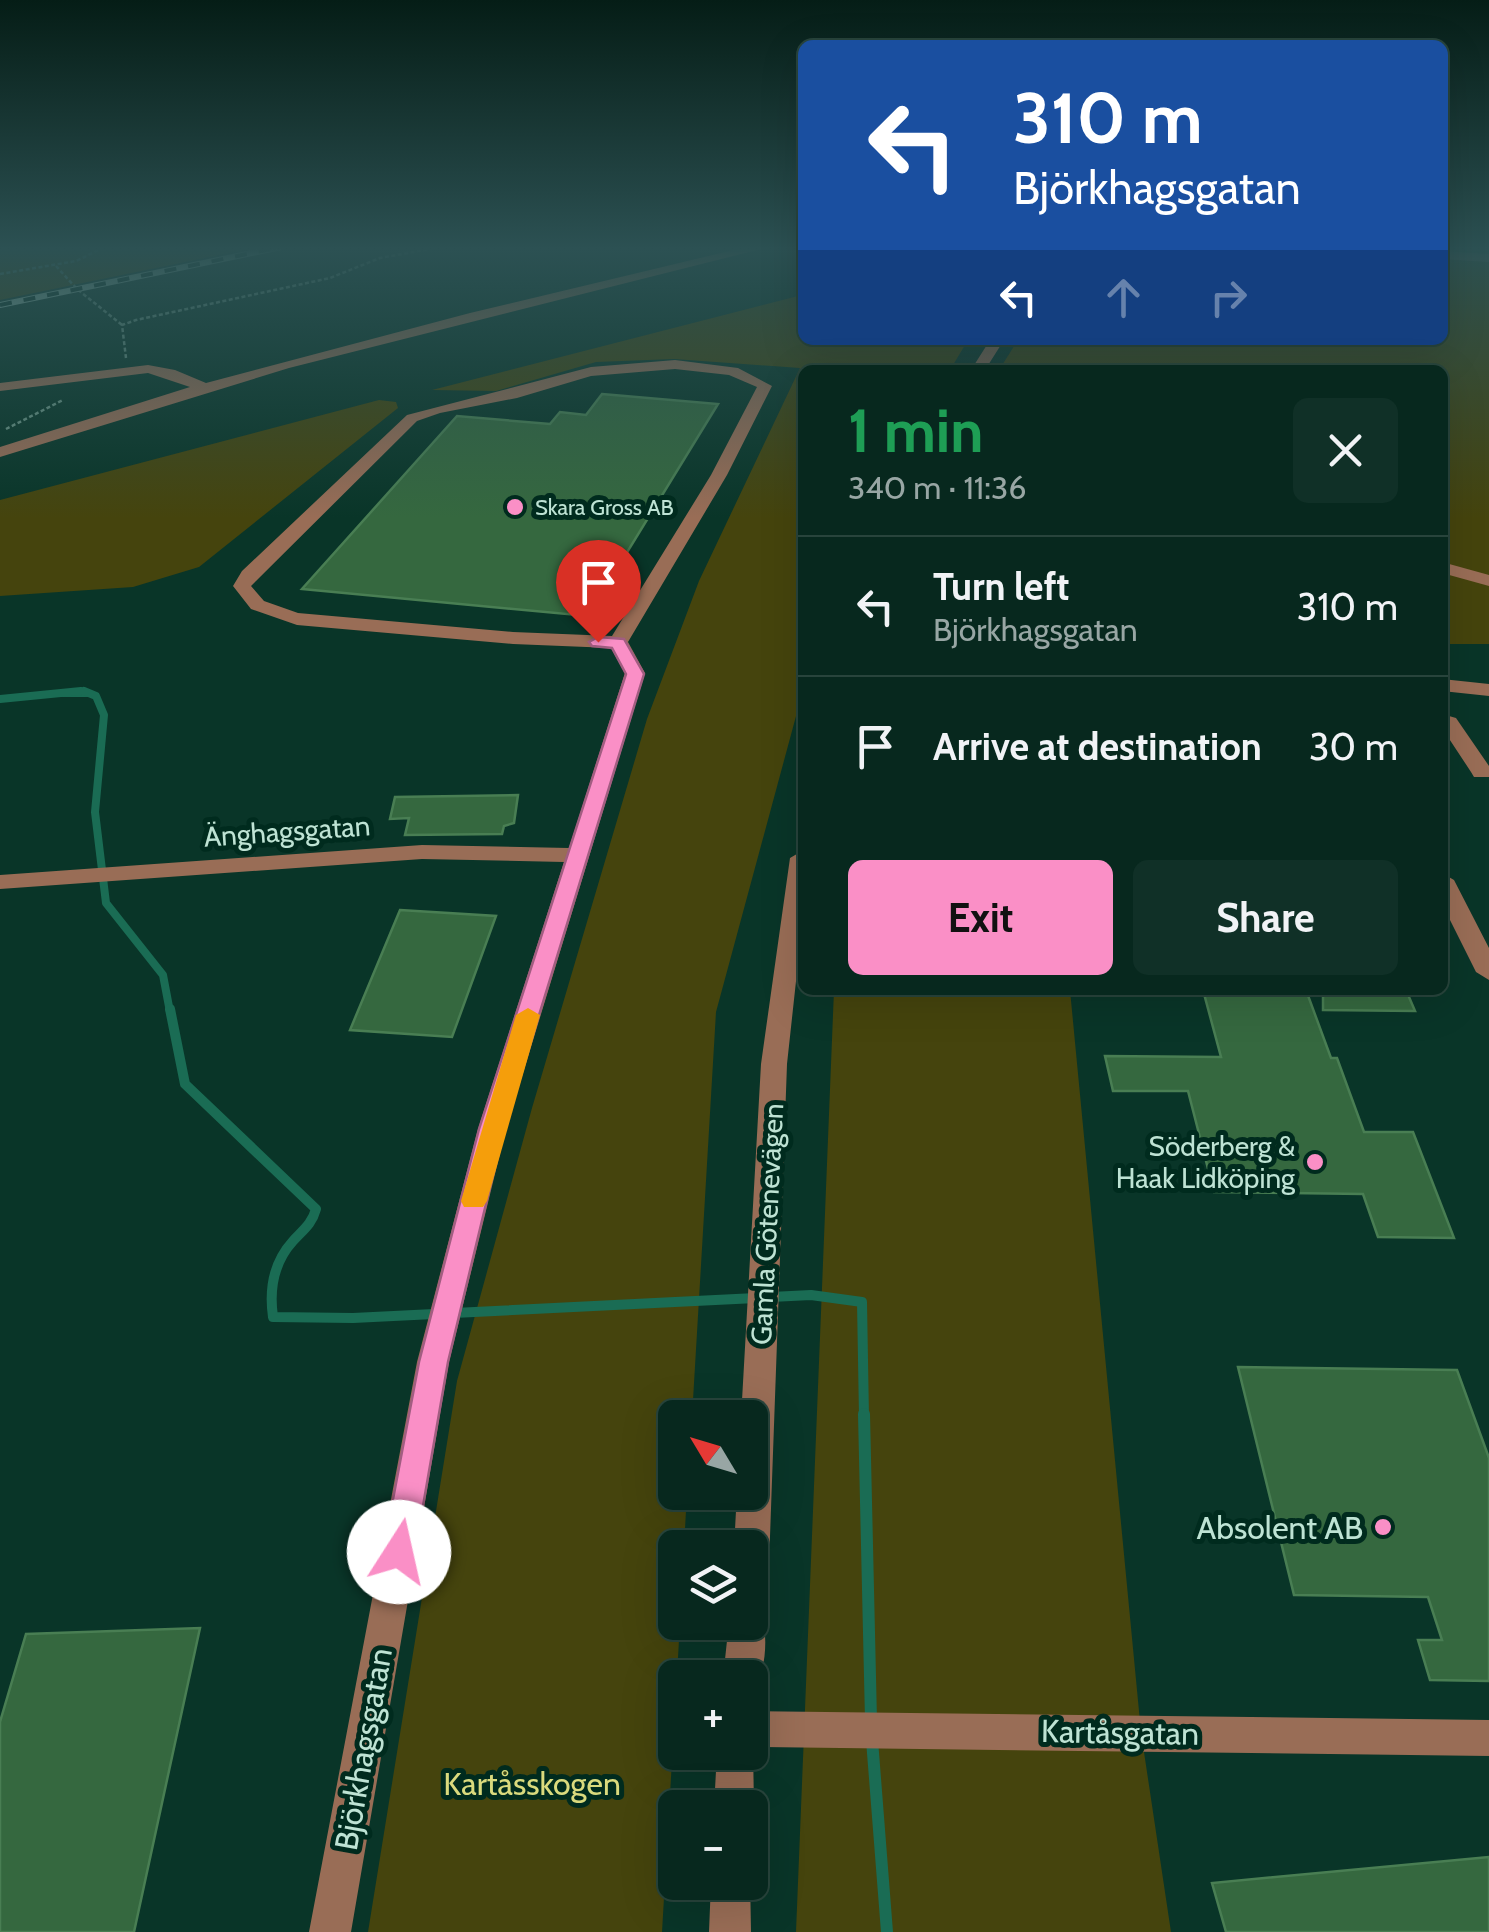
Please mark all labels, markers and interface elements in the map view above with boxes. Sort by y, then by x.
text: 310 m [1013,75,1203,161]
icon: left [848,80,978,210]
text: Björkhagsgatan [1013,161,1301,215]
icon: left [991,270,1046,325]
icon: ahead [1096,270,1151,325]
icon: right [1201,270,1256,325]
text: 1 min [848,394,983,467]
button: close [1293,398,1398,503]
text: 340 m · 11:36 [848,468,1026,507]
place label: Skara Gross AB [535,494,674,521]
marker: Skara Gross AB [504,496,526,518]
pin [556,540,641,643]
icon: arrive [571,555,626,610]
text: Turn left [933,563,1069,610]
icon: left [848,579,903,634]
text: 310 m [1297,583,1398,630]
text: Björkhagsgatan [933,610,1138,649]
icon: arrive [848,719,903,774]
text: Arrive at destination [933,723,1262,770]
text: 30 m [1309,723,1398,770]
street label: Änghagsgatan [203,808,371,854]
button: Exit [848,860,1113,975]
button: Share [1133,860,1398,975]
street label: Gamla Götenevägen [744,1102,790,1346]
place label: Söderberg & Haak Lidköping [1116,1129,1296,1195]
marker: Söderberg & Haak Lidköping [1304,1151,1326,1173]
north arrow [658,1400,768,1510]
map controls [658,1400,768,1900]
position arrow [347,1500,451,1604]
place label: Absolent AB [1196,1508,1363,1547]
marker: Absolent AB [1372,1516,1394,1538]
button: layers [658,1530,768,1640]
street label: Björkhagsgatan [326,1645,400,1853]
button: + [658,1660,768,1770]
street label: Kartåsgatan [1041,1711,1199,1753]
park label: Kartåsskogen [443,1764,621,1803]
button: − [658,1790,768,1900]

